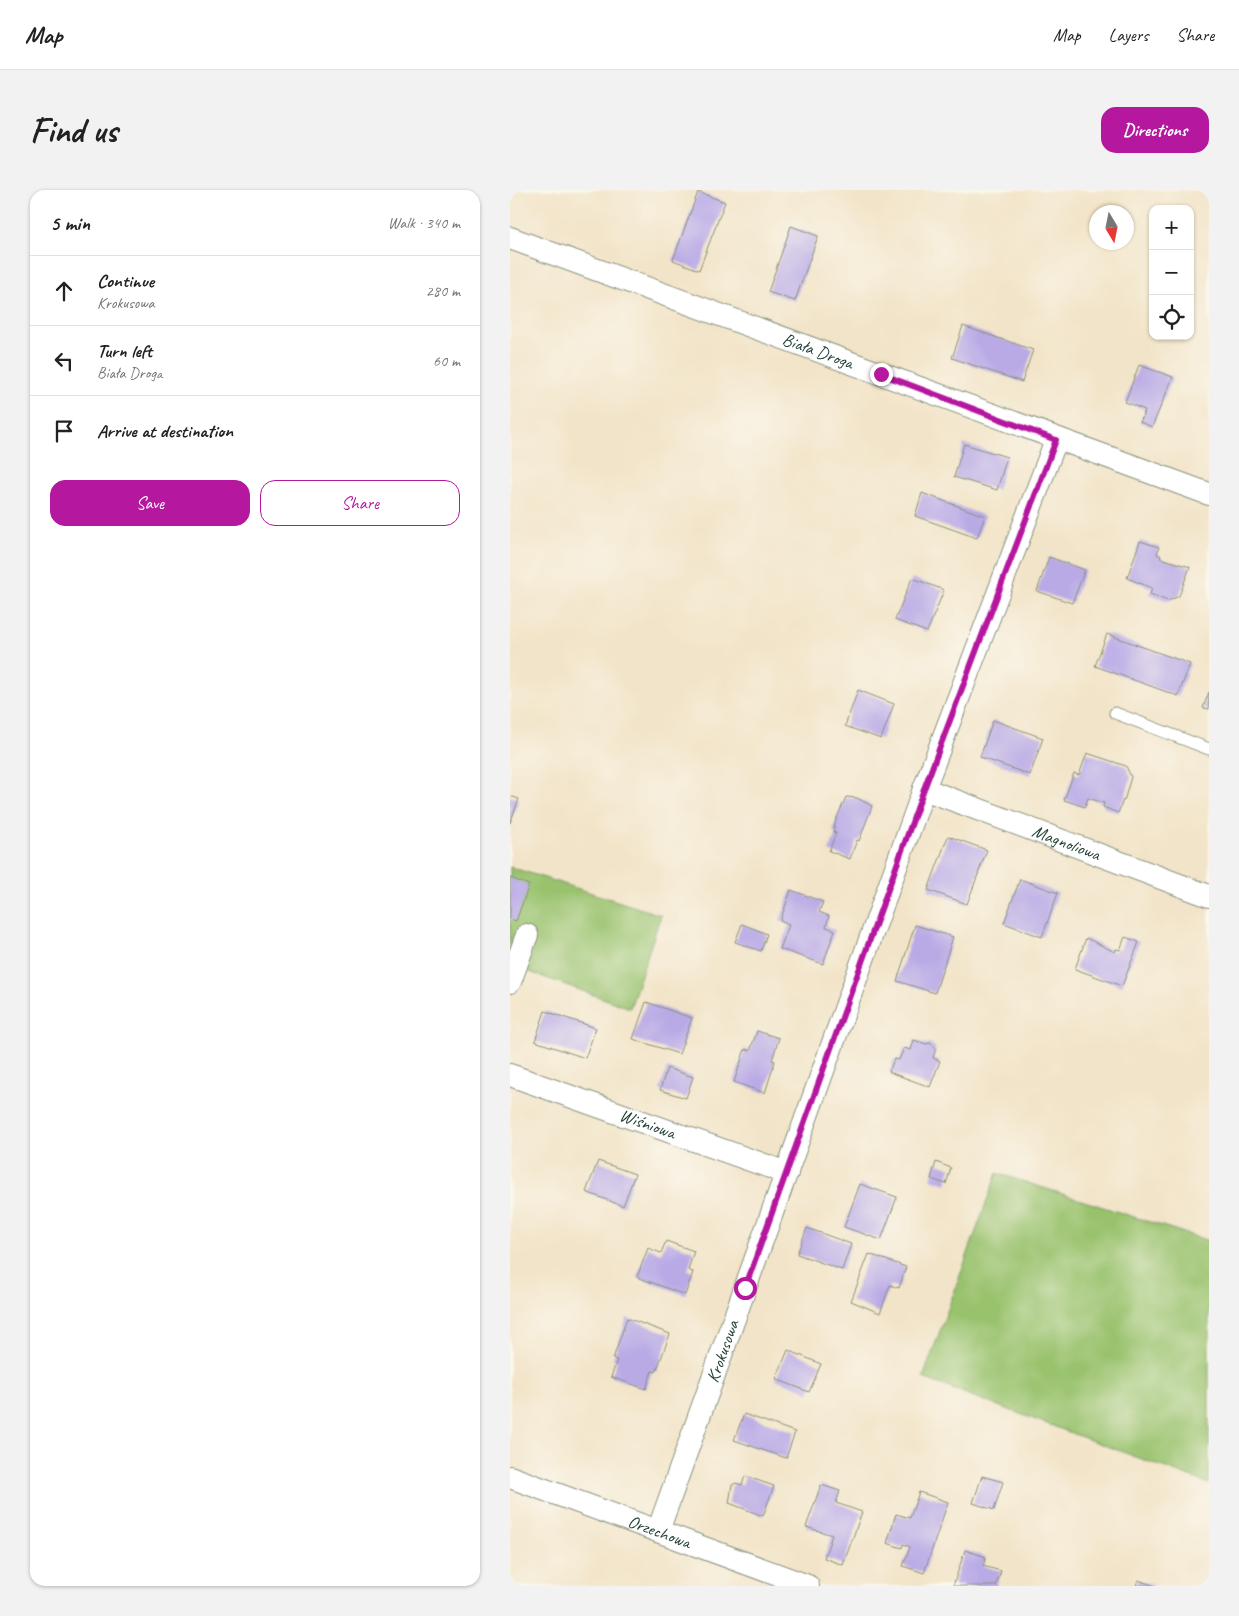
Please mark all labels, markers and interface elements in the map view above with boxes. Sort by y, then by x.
text: Map [25,20,62,50]
text: Map [1053,24,1081,46]
text: Layers [1109,24,1148,46]
text: Share [1176,24,1214,46]
button: Directions [1101,107,1209,153]
text: Find us [30,108,117,153]
north arrow [1089,205,1134,250]
map controls [1149,205,1194,340]
button: + [1149,205,1194,250]
text: 5 min [50,210,90,236]
text: Walk · 340 m [388,213,460,233]
button: − [1149,250,1194,295]
text: Continue [97,269,154,293]
icon: ahead [50,277,78,305]
text: 280 m [426,281,460,301]
text: Krokusowa [97,293,155,313]
button: locate [1149,295,1194,340]
street label: Biała Droga [780,328,858,374]
text: Turn left [97,339,152,363]
icon: left [50,347,78,375]
text: 60 m [433,351,460,371]
text: Biała Droga [97,363,162,383]
route end [870,363,893,386]
icon: arrive [50,417,78,445]
text: Arrive at destination [97,419,233,443]
button: Save [50,480,250,526]
button: Share [260,480,460,526]
street label: Magnoliowa [1029,820,1105,866]
street label: Wiśniowa [617,1104,680,1144]
route start [734,1277,757,1300]
street label: Krokusowa [701,1316,744,1385]
street label: Orzechowa [625,1510,695,1554]

